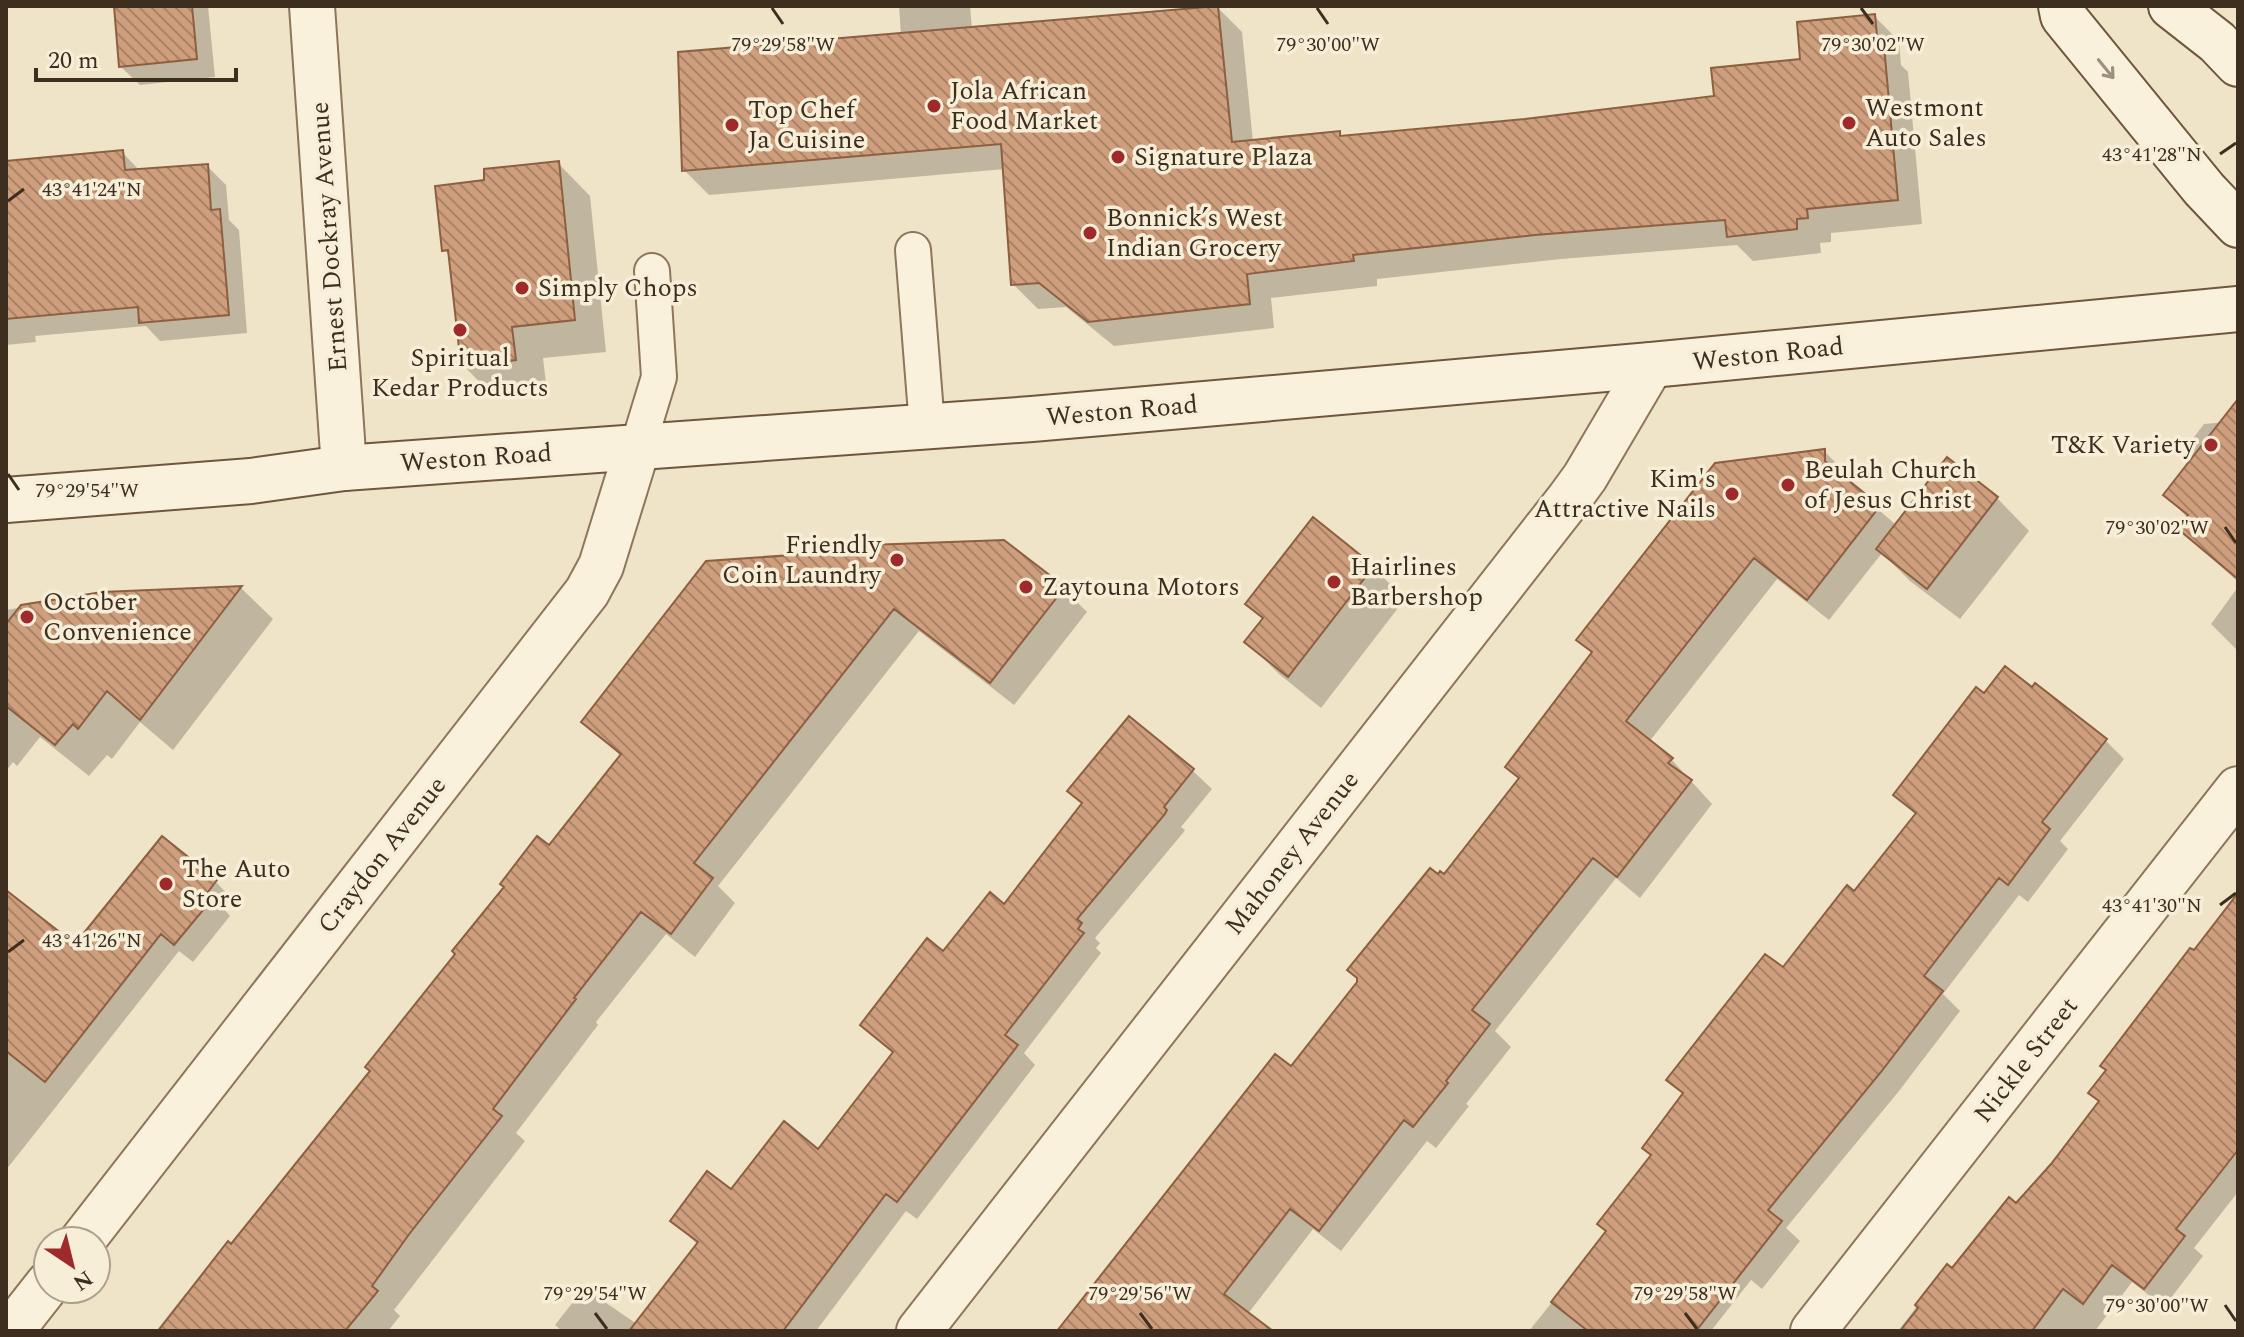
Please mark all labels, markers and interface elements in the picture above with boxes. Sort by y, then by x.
text: 79°29'58"W [731,30,835,60]
text: 79°30'00"W [1276,30,1380,60]
text: 79°30'02"W [1821,30,1925,60]
scale bar [36,32,236,82]
text: 20 m [48,43,99,79]
one-way arrow [2097,58,2115,78]
place label: Jola African Food Market [950,71,1098,141]
place label: Westmont Auto Sales [1865,88,1987,158]
place label: Top Chef Ja Cuisine [748,90,865,160]
marker: Jola African Food Market [925,97,943,115]
street label: Ernest Dockray Avenue [300,100,358,374]
marker: Westmont Auto Sales [1840,114,1858,132]
marker: Top Chef Ja Cuisine [723,116,741,134]
place label: Signature Plaza [1134,137,1313,177]
text: 43°41'28"N [2102,140,2202,170]
marker: Signature Plaza [1109,148,1127,166]
text: 43°41'24"N [42,175,142,205]
place label: Bonnick’s West Indian Grocery [1106,198,1283,268]
marker: Bonnick’s West Indian Grocery [1081,224,1099,242]
place label: Simply Chops [538,268,698,308]
marker: Simply Chops [513,279,531,297]
marker: Spiritual Kedar Products [451,321,469,339]
street label: Weston Road [1690,326,1846,382]
place label: Spiritual Kedar Products [371,338,549,408]
street label: Weston Road [1045,384,1199,438]
place label: T&K Variety [2051,425,2197,465]
street label: Weston Road [399,433,553,483]
marker: T&K Variety [2202,436,2220,454]
place label: Beulah Church of Jesus Christ [1804,450,1977,520]
place label: Kim's Attractive Nails [1534,459,1716,529]
text: 79°29'54"W [35,476,139,506]
marker: Beulah Church of Jesus Christ [1779,476,1797,494]
marker: Kim's Attractive Nails [1723,485,1741,503]
text: 79°30'02"W [2105,513,2209,543]
place label: Friendly Coin Laundry [722,525,883,595]
place label: Hairlines Barbershop [1350,547,1483,617]
marker: Friendly Coin Laundry [888,551,906,569]
place label: Zaytouna Motors [1042,567,1240,607]
marker: Hairlines Barbershop [1325,573,1343,591]
marker: Zaytouna Motors [1017,578,1035,596]
place label: October Convenience [43,582,192,652]
marker: October Convenience [18,608,36,626]
street label: Mahoney Avenue [1215,762,1369,944]
street label: Craydon Avenue [308,768,456,942]
place label: The Auto Store [182,849,291,919]
marker: The Auto Store [157,875,175,893]
text: 43°41'30"N [2102,891,2202,921]
text: 43°41'26"N [42,926,142,956]
street label: Nickle Street [1964,988,2088,1132]
north arrow [32,1225,112,1305]
text: N [66,1261,99,1299]
text: 79°29'54"W [543,1279,647,1309]
text: 79°29'56"W [1088,1279,1192,1309]
text: 79°29'58"W [1633,1279,1737,1309]
text: 79°30'00"W [2105,1291,2209,1321]

